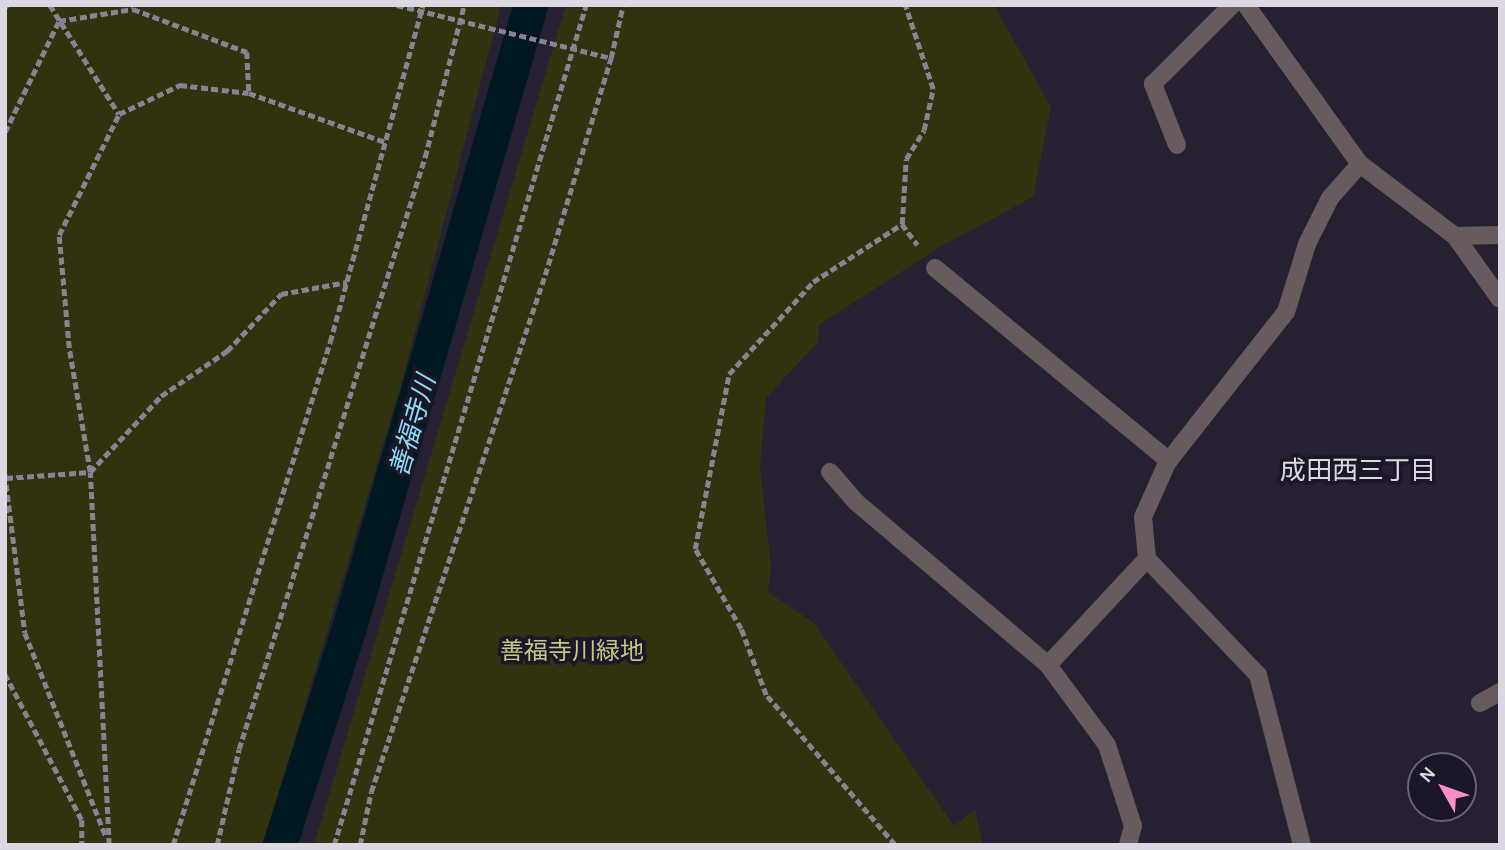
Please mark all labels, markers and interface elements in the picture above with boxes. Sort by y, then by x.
water label: 善福寺川 [384,372,442,480]
district label: 成田西三丁目 [1280,455,1436,487]
park label: 善福寺川緑地 [500,638,644,666]
north arrow [1407,752,1477,822]
text: N [1415,762,1440,787]

